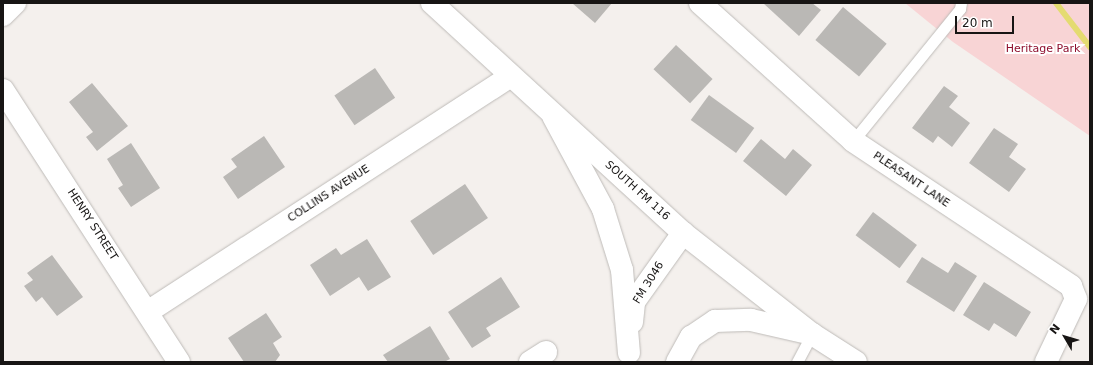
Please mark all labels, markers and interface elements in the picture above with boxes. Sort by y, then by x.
scale bar [957,8,1016,34]
text: 20 m [962,16,993,30]
park label: Heritage Park [1006,42,1080,56]
street label: PLEASANT LANE [870,150,952,210]
street label: SOUTH FM 116 [602,158,672,224]
street label: COLLINS AVENUE [286,163,372,225]
street label: HENRY STREET [64,187,120,263]
street label: FM 3046 [631,259,667,307]
north arrow [1045,317,1085,357]
text: N [1047,322,1063,337]

